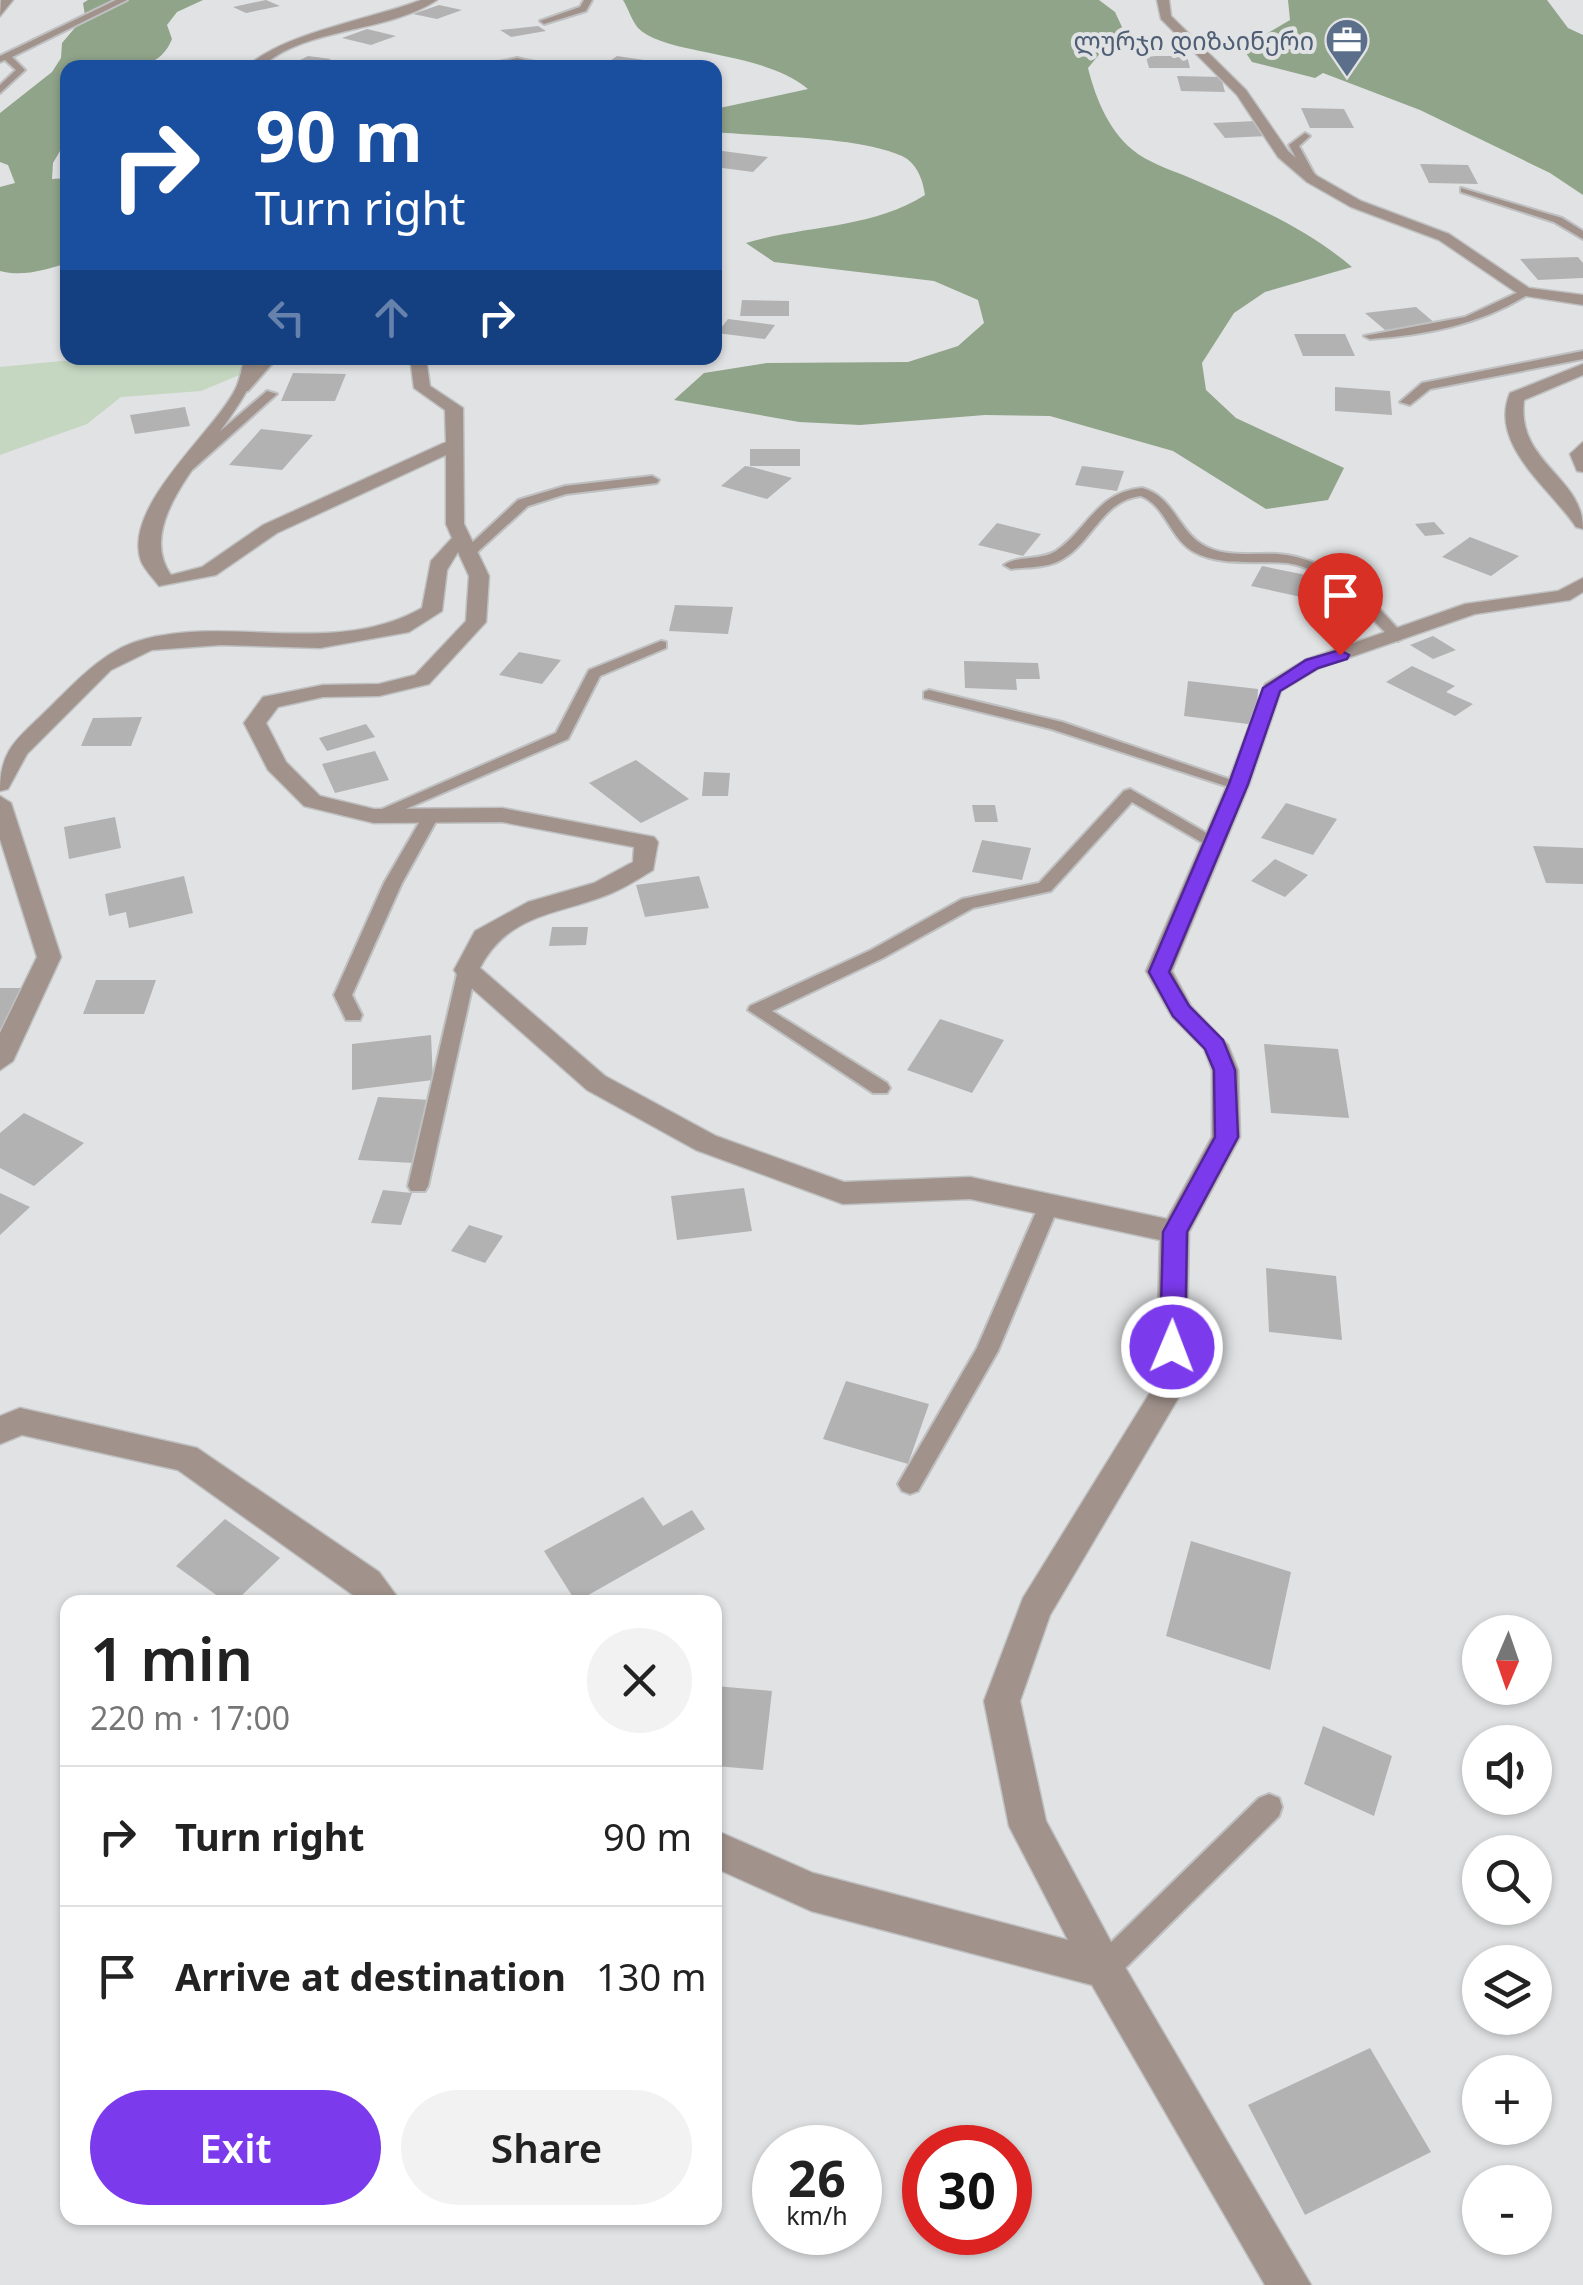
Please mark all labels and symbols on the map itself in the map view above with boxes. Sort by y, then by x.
office icon: ლურჯი დიზაინერი [1324,17,1370,78]
place label: ლურჯი დიზაინერი [1073,23,1314,57]
pin [1298,553,1383,656]
position arrow [1120,1295,1224,1399]
north arrow [1462,1615,1552,1705]
speed limit sign: 30 [902,2125,1032,2255]

